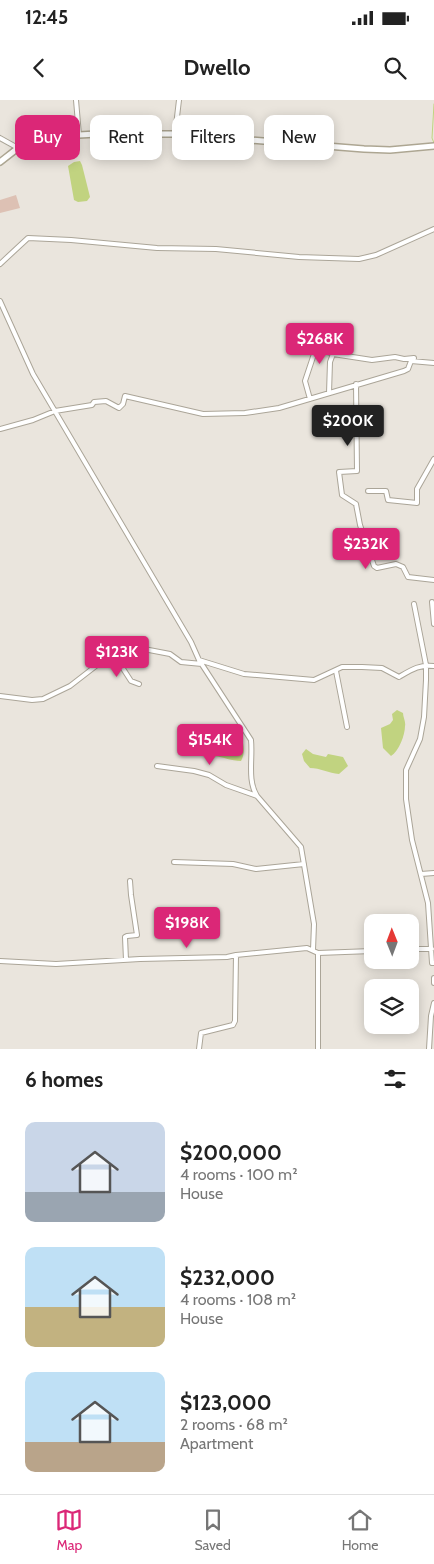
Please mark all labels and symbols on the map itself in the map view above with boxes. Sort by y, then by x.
pin: $268K [285,322,355,365]
pin: $200K [313,404,383,447]
pin: $232K [331,528,401,570]
pin: $123K [82,636,152,678]
pin: $154K [175,724,245,766]
pin: $198K [152,906,222,949]
north arrow [364,914,419,969]

